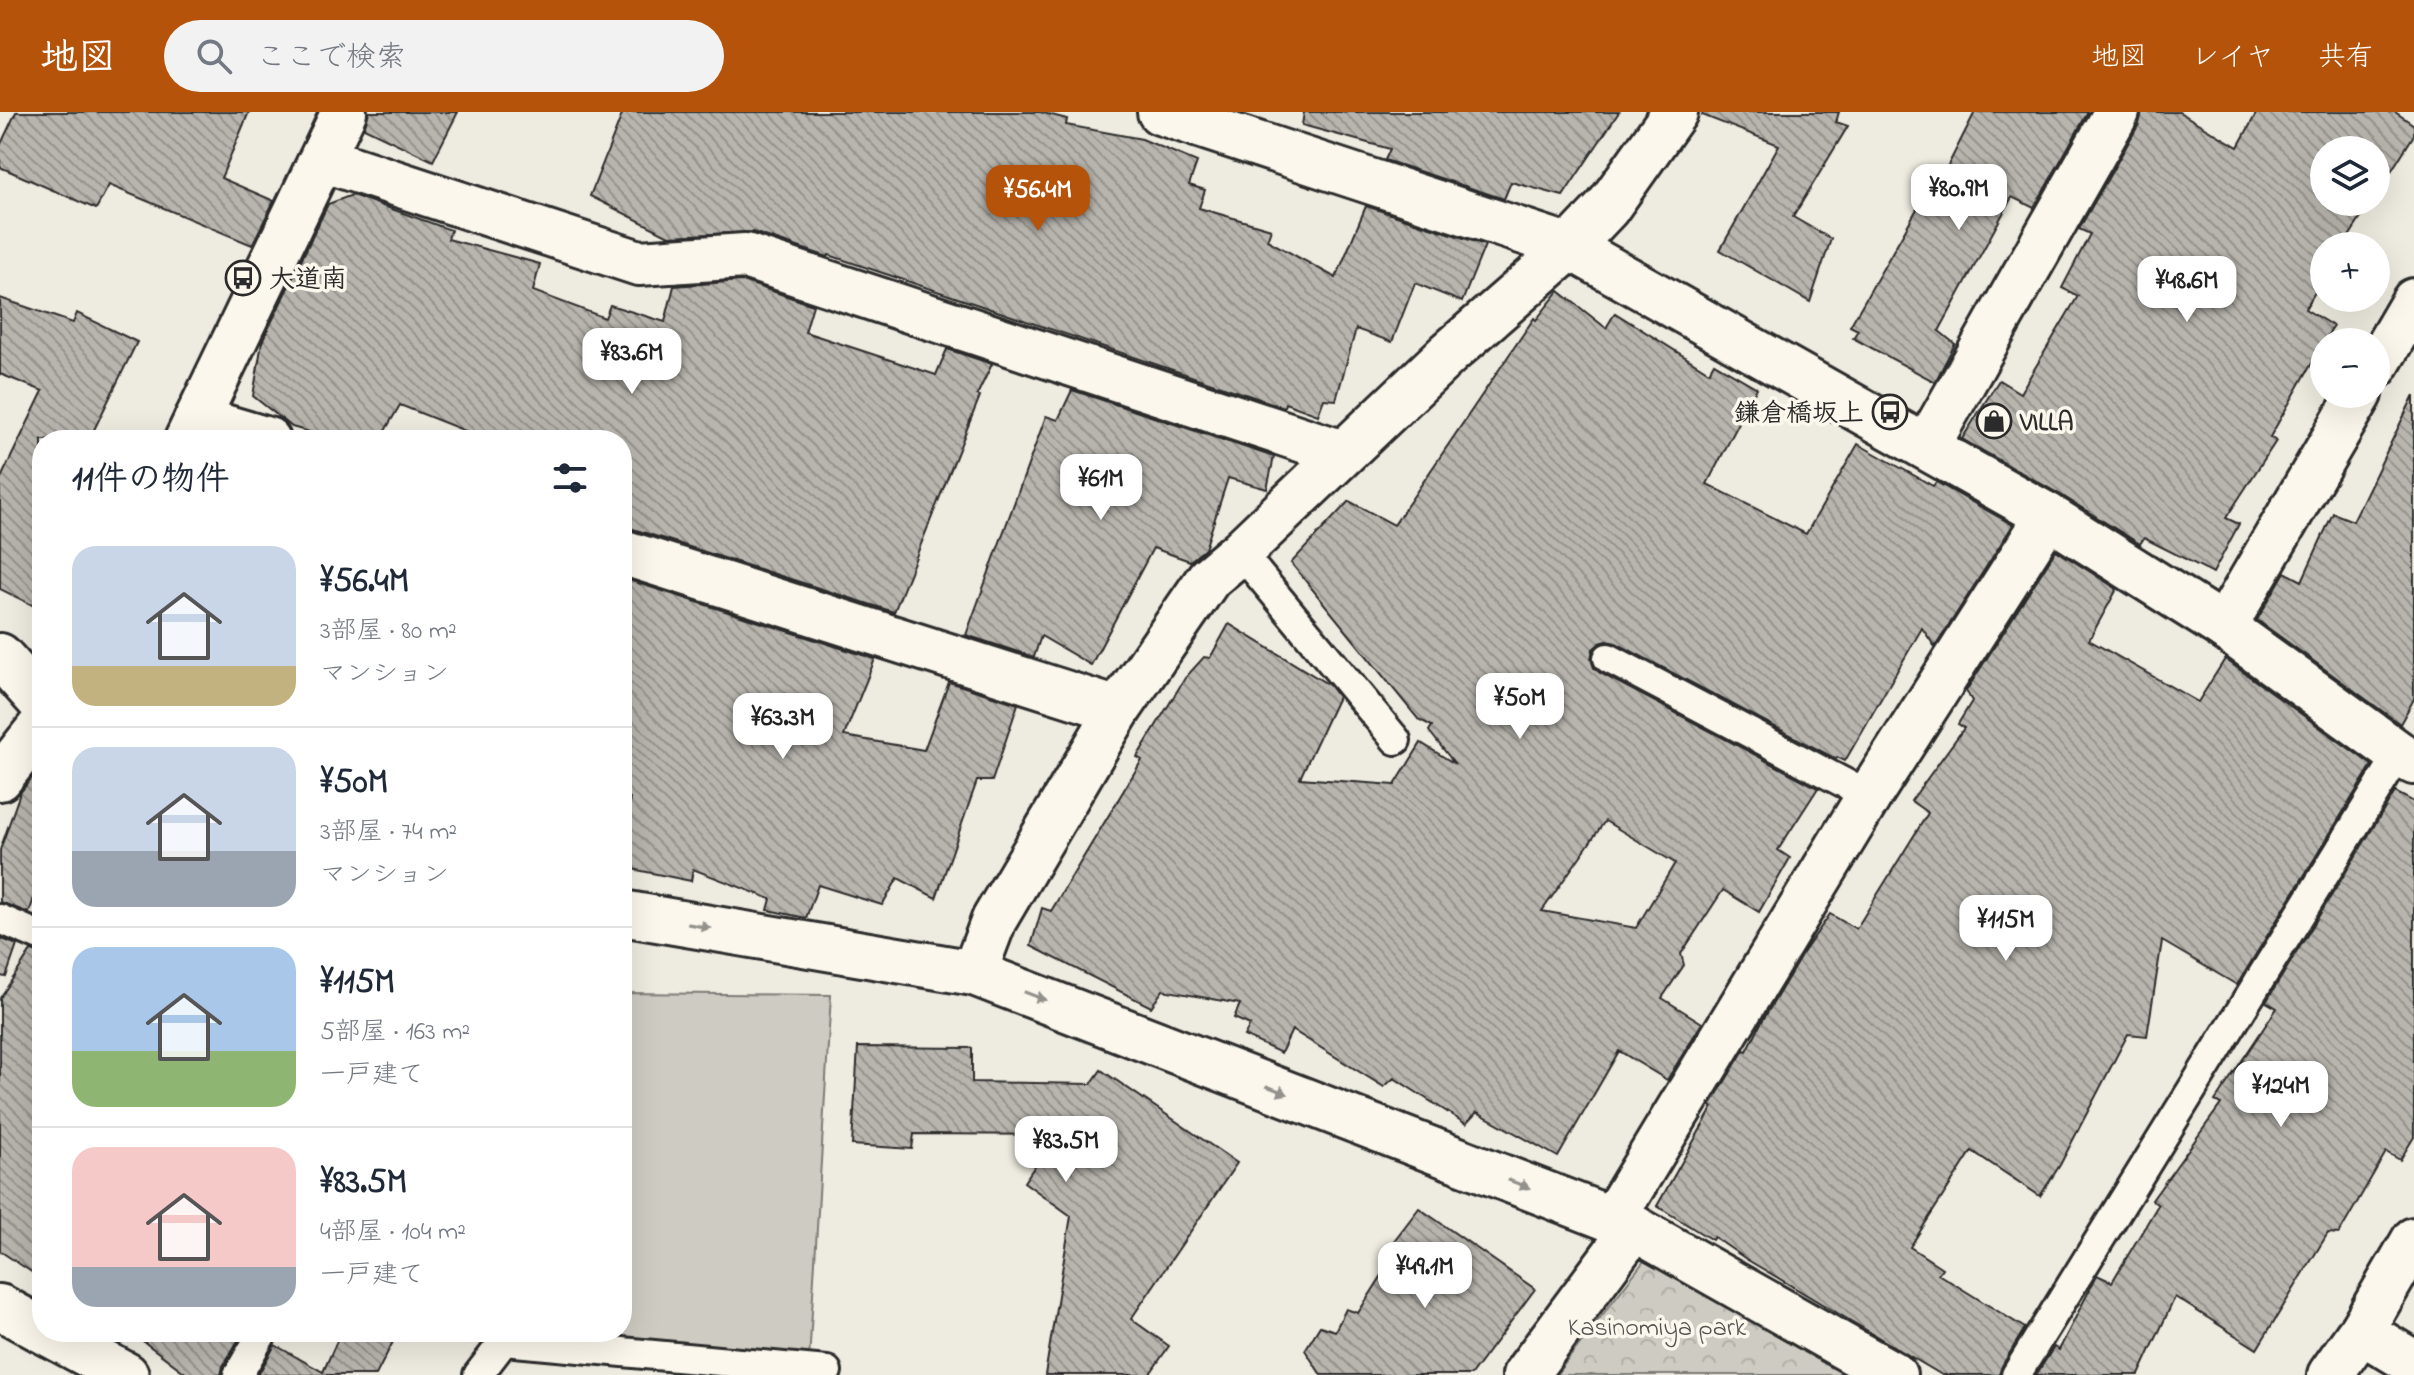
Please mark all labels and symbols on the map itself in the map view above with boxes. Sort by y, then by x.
pin: ¥80.9M [1894,164,2024,232]
pin: ¥56.4M [973,165,1103,233]
pin: ¥48.6M [2122,256,2252,324]
bus stop icon: 大道南 [224,259,262,297]
place label: 大道南 [269,262,347,300]
pin: ¥83.6M [567,328,697,396]
bus stop icon: 鎌倉橋坂上 [1871,393,1909,431]
place label: 鎌倉橋坂上 [1734,396,1864,434]
shop icon: VILLA [1975,402,2013,440]
place label: VILLA [2019,405,2074,443]
pin: ¥61M [1054,454,1148,522]
pin: ¥50M [1473,673,1567,741]
pin: ¥63.3M [718,693,848,761]
pin: ¥115M [1950,895,2062,963]
one-way arrow [687,920,712,933]
one-way arrow [1023,990,1047,1003]
pin: ¥124M [2225,1061,2337,1129]
one-way arrow [1265,1084,1289,1097]
pin: ¥83.5M [1001,1116,1131,1184]
one-way arrow [1507,1178,1531,1191]
pin: ¥49.1M [1360,1242,1490,1310]
park label: Kasinomiya park [1568,1310,1747,1348]

